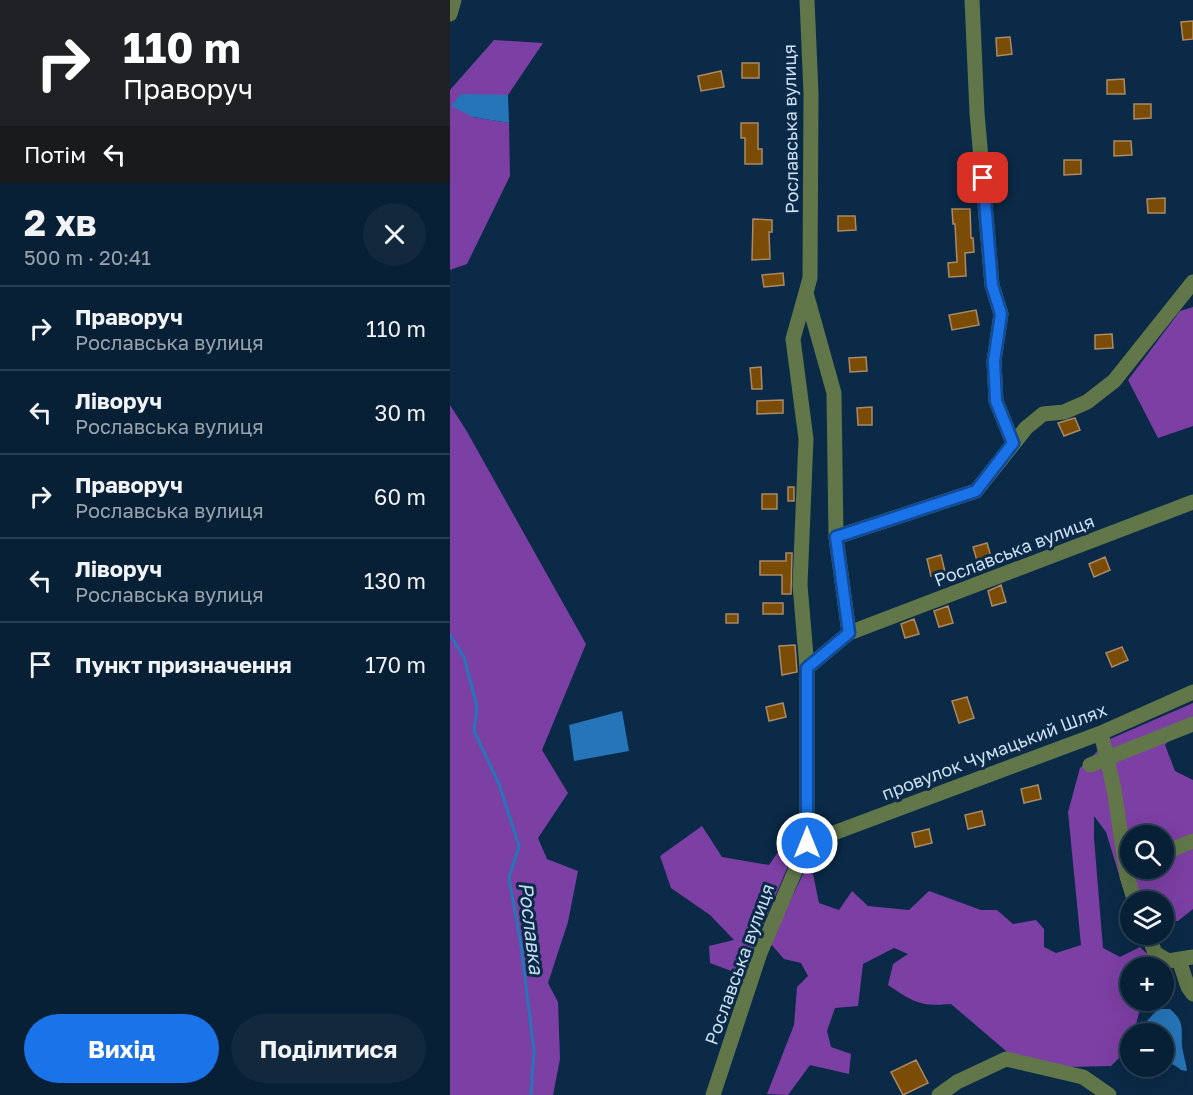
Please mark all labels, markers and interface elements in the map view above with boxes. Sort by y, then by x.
text: 110 m [123,22,241,72]
icon: right [24,24,102,102]
street label: Рославська вулиця [778,44,802,214]
text: Праворуч [123,73,253,105]
icon: left [98,138,131,171]
text: Потім [24,141,86,168]
pin [957,152,1008,203]
icon: arrive [966,161,999,194]
text: 2 хв [24,201,97,244]
button: close [363,203,426,266]
text: 500 m · 20:41 [24,245,151,269]
text: Праворуч [75,303,183,330]
icon: right [24,312,57,345]
text: 110 m [366,315,426,342]
text: Рославська вулиця [75,330,264,354]
text: Ліворуч [75,387,162,414]
icon: left [24,396,57,429]
text: 30 m [375,399,426,426]
text: Рославська вулиця [75,414,264,438]
text: Праворуч [75,471,183,498]
icon: right [24,480,57,513]
text: 60 m [374,483,426,510]
text: Рославська вулиця [75,498,264,522]
street label: Рославська вулиця [931,509,1097,591]
text: Ліворуч [75,555,162,582]
icon: left [24,564,57,597]
text: 130 m [364,567,426,594]
text: Рославська вулиця [75,582,264,606]
icon: arrive [24,648,57,681]
text: Пункт призначення [75,651,292,678]
text: 170 m [365,651,426,678]
street label: провулок Чумацький Шлях [878,698,1110,804]
position arrow [775,811,839,875]
map controls [1120,825,1174,1077]
button: search [1120,825,1174,879]
street label: Рославська вулиця [700,880,778,1048]
water label: Рославка [514,881,550,976]
button: layers [1120,891,1174,945]
button: + [1120,957,1174,1011]
button: Вихід [24,1014,219,1083]
button: Поділитися [231,1014,426,1083]
button: − [1120,1023,1174,1077]

